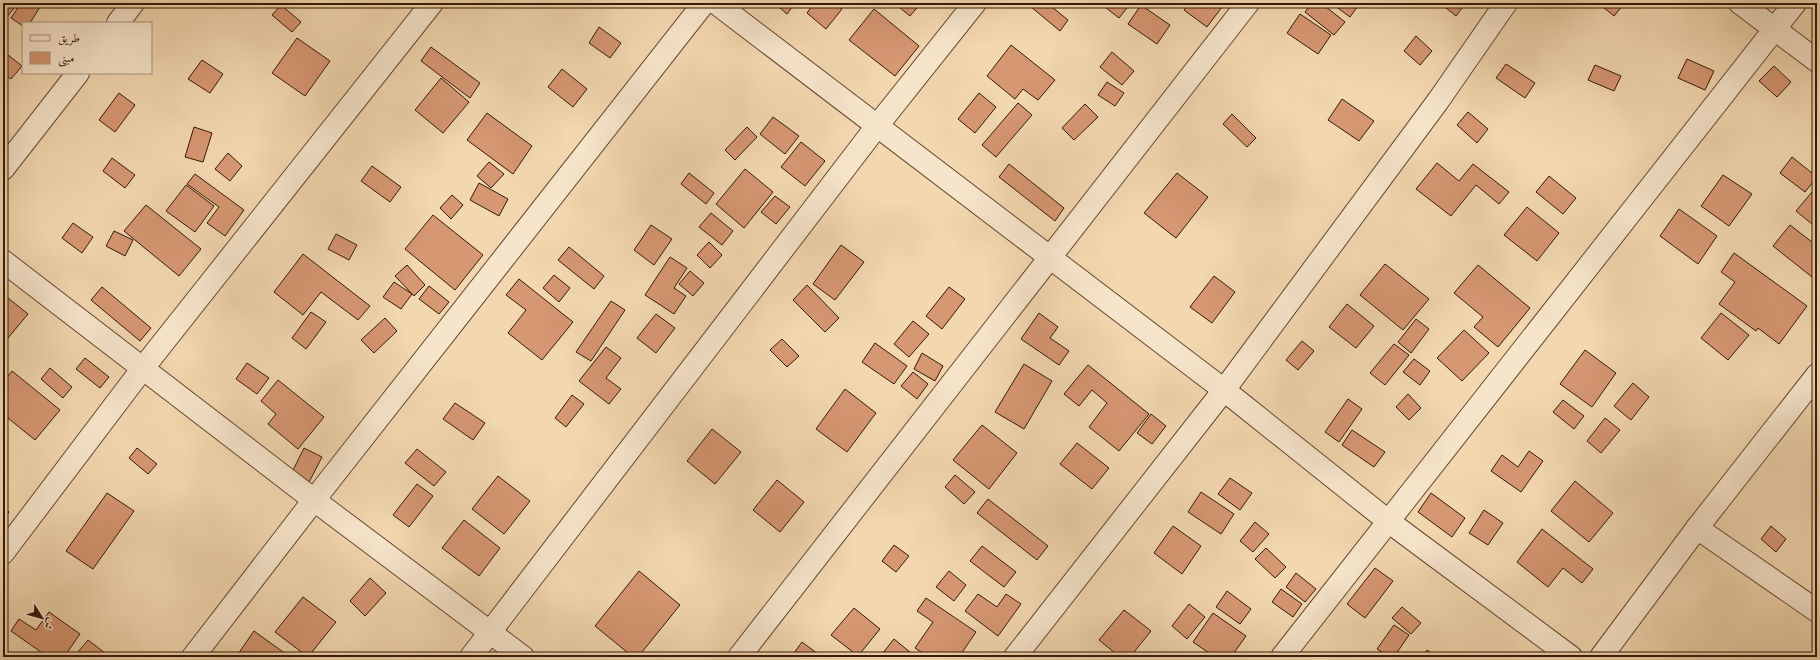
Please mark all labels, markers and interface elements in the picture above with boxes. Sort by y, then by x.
legend [22,22,152,74]
text: طريق [58,31,80,46]
text: مبنى [58,51,74,67]
north arrow [22,598,62,638]
text: ش [41,615,58,632]

